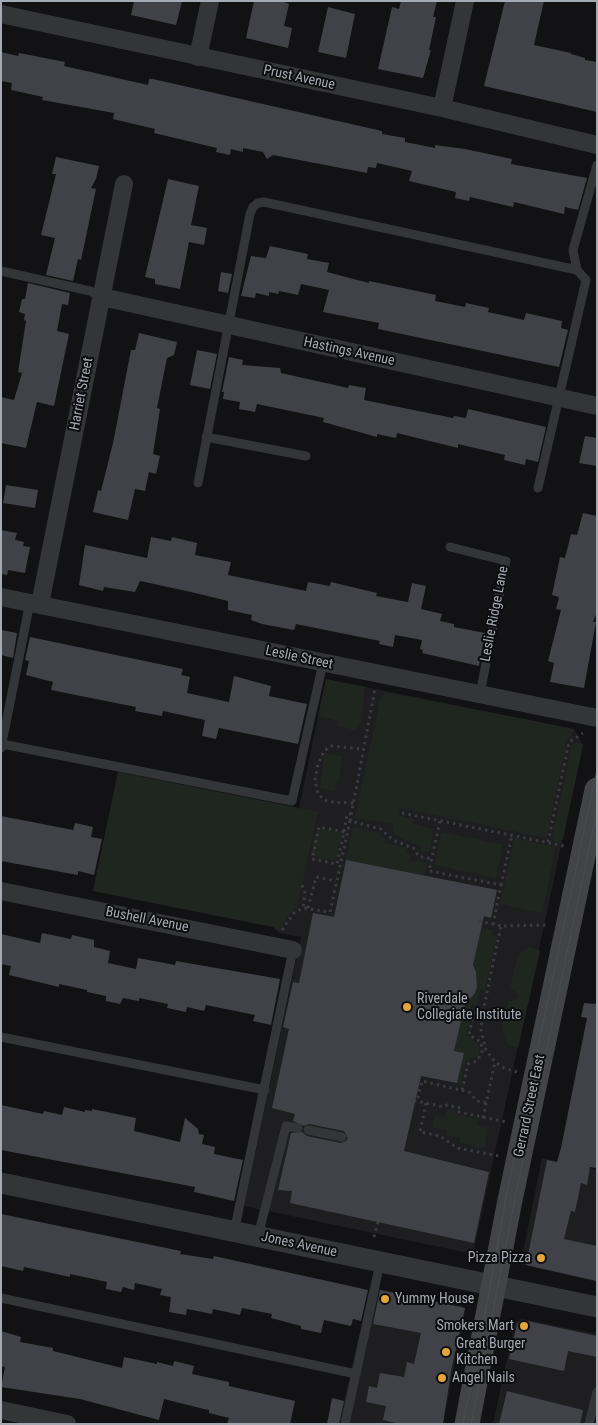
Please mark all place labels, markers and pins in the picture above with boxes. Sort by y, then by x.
place label: Riverdale Collegiate Institute [417,991,521,1024]
marker: Riverdale Collegiate Institute [401,1001,413,1013]
place label: Pizza Pizza [468,1250,531,1266]
marker: Pizza Pizza [535,1252,547,1264]
place label: Yummy House [395,1291,474,1307]
marker: Yummy House [379,1293,391,1305]
place label: Smokers Mart [437,1318,514,1334]
marker: Smokers Mart [518,1320,530,1332]
place label: Great Burger Kitchen [456,1336,525,1368]
marker: Great Burger Kitchen [440,1346,452,1358]
place label: Angel Nails [452,1370,515,1386]
marker: Angel Nails [436,1372,448,1384]

